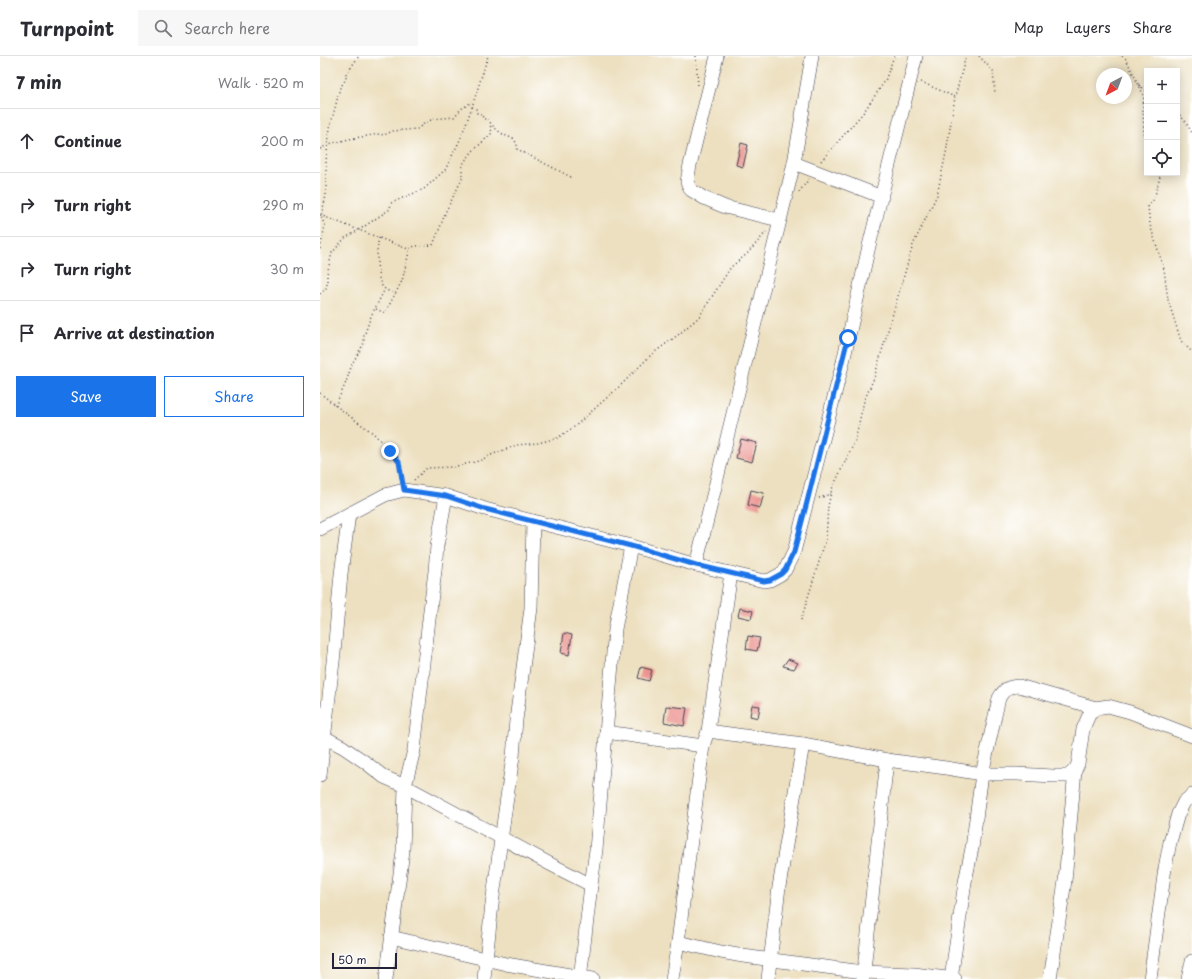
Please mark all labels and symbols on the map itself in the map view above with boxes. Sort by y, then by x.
north arrow [1096,68,1132,104]
route start [839,329,857,347]
route end [381,442,399,460]
scale bar [332,951,397,970]

